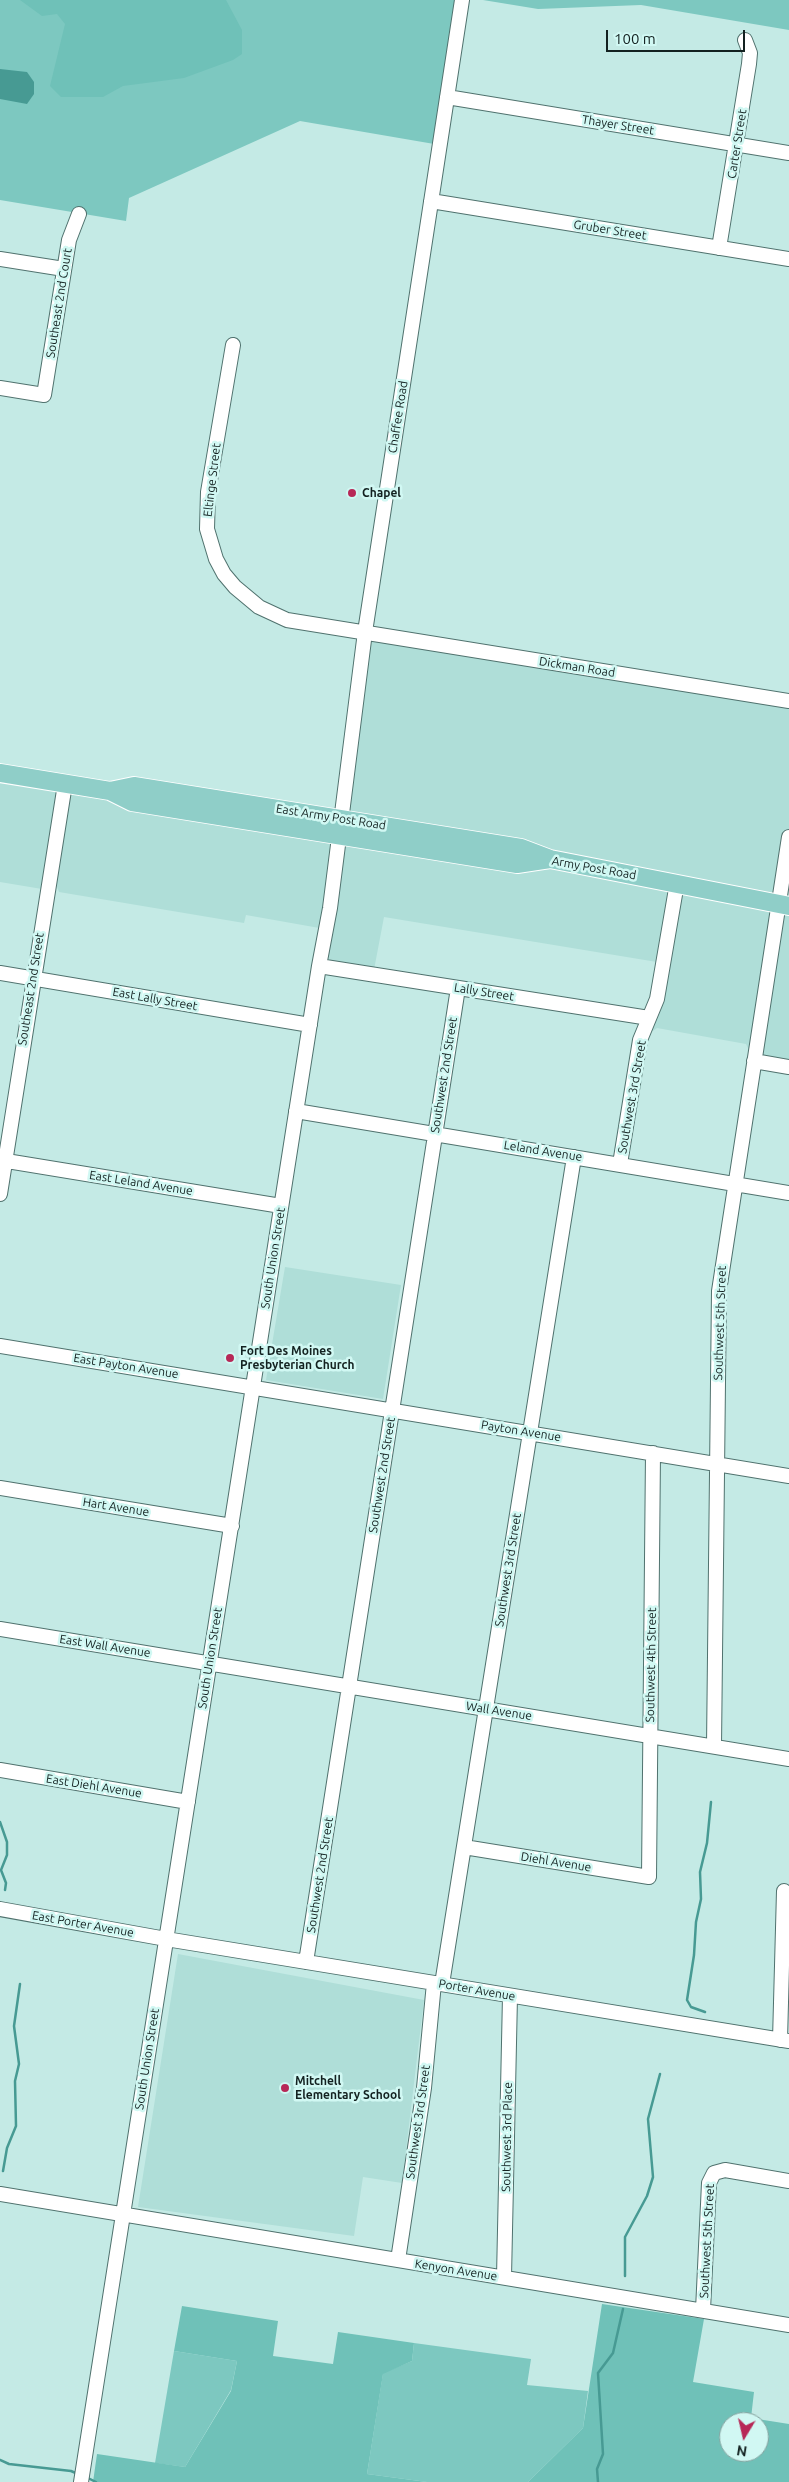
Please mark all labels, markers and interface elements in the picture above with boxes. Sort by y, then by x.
scale bar [609,20,748,52]
text: 100 m [614,30,656,47]
street label: Carter Street [724,108,750,180]
street label: Thayer Street [581,112,655,138]
street label: Gruber Street [572,217,648,243]
street label: Southeast 2nd Court [43,247,75,359]
street label: Chaffee Road [385,380,411,454]
street label: Eltinge Street [200,442,224,518]
place label: Chapel [362,486,401,500]
marker: Chapel [346,487,358,499]
street label: Dickman Road [538,654,616,680]
street label: East Army Post Road [275,801,387,833]
street label: Army Post Road [551,853,637,883]
street label: Southeast 2nd Street [15,932,47,1046]
street label: Lally Street [453,980,515,1004]
street label: East Lally Street [111,984,199,1014]
street label: Southwest 2nd Street [428,1016,460,1134]
street label: Southwest 3rd Street [615,1039,649,1155]
street label: Leland Avenue [503,1138,583,1164]
street label: East Leland Avenue [88,1168,194,1198]
street label: South Union Street [258,1206,288,1310]
street label: Southwest 5th Street [711,1265,729,1381]
place label: Fort Des Moines Presbyterian Church [240,1344,354,1372]
street label: East Payton Avenue [72,1351,180,1381]
marker: Fort Des Moines Presbyterian Church [224,1352,236,1364]
street label: Southwest 2nd Street [366,1416,398,1534]
street label: Payton Avenue [480,1418,562,1444]
street label: Hart Avenue [82,1495,150,1519]
street label: Southwest 3rd Street [492,1512,524,1628]
street label: South Union Street [195,1606,225,1710]
street label: Southwest 4th Street [643,1607,659,1723]
street label: East Wall Avenue [58,1632,152,1660]
street label: Wall Avenue [465,1699,533,1723]
street label: East Diehl Avenue [45,1771,143,1801]
street label: Southwest 2nd Street [304,1816,336,1934]
street label: Diehl Avenue [520,1849,592,1875]
street label: East Porter Avenue [31,1908,135,1940]
street label: Porter Avenue [438,1976,516,2004]
street label: South Union Street [132,2007,162,2111]
street label: Southwest 3rd Street [403,2064,433,2180]
place label: Mitchell Elementary School [295,2074,401,2102]
marker: Mitchell Elementary School [279,2082,291,2094]
street label: Southwest 3rd Place [499,2082,515,2192]
street label: Southwest 5th Street [697,2183,717,2299]
street label: Kenyon Avenue [414,2256,498,2284]
north arrow [719,2412,769,2462]
text: N [735,2442,748,2460]

